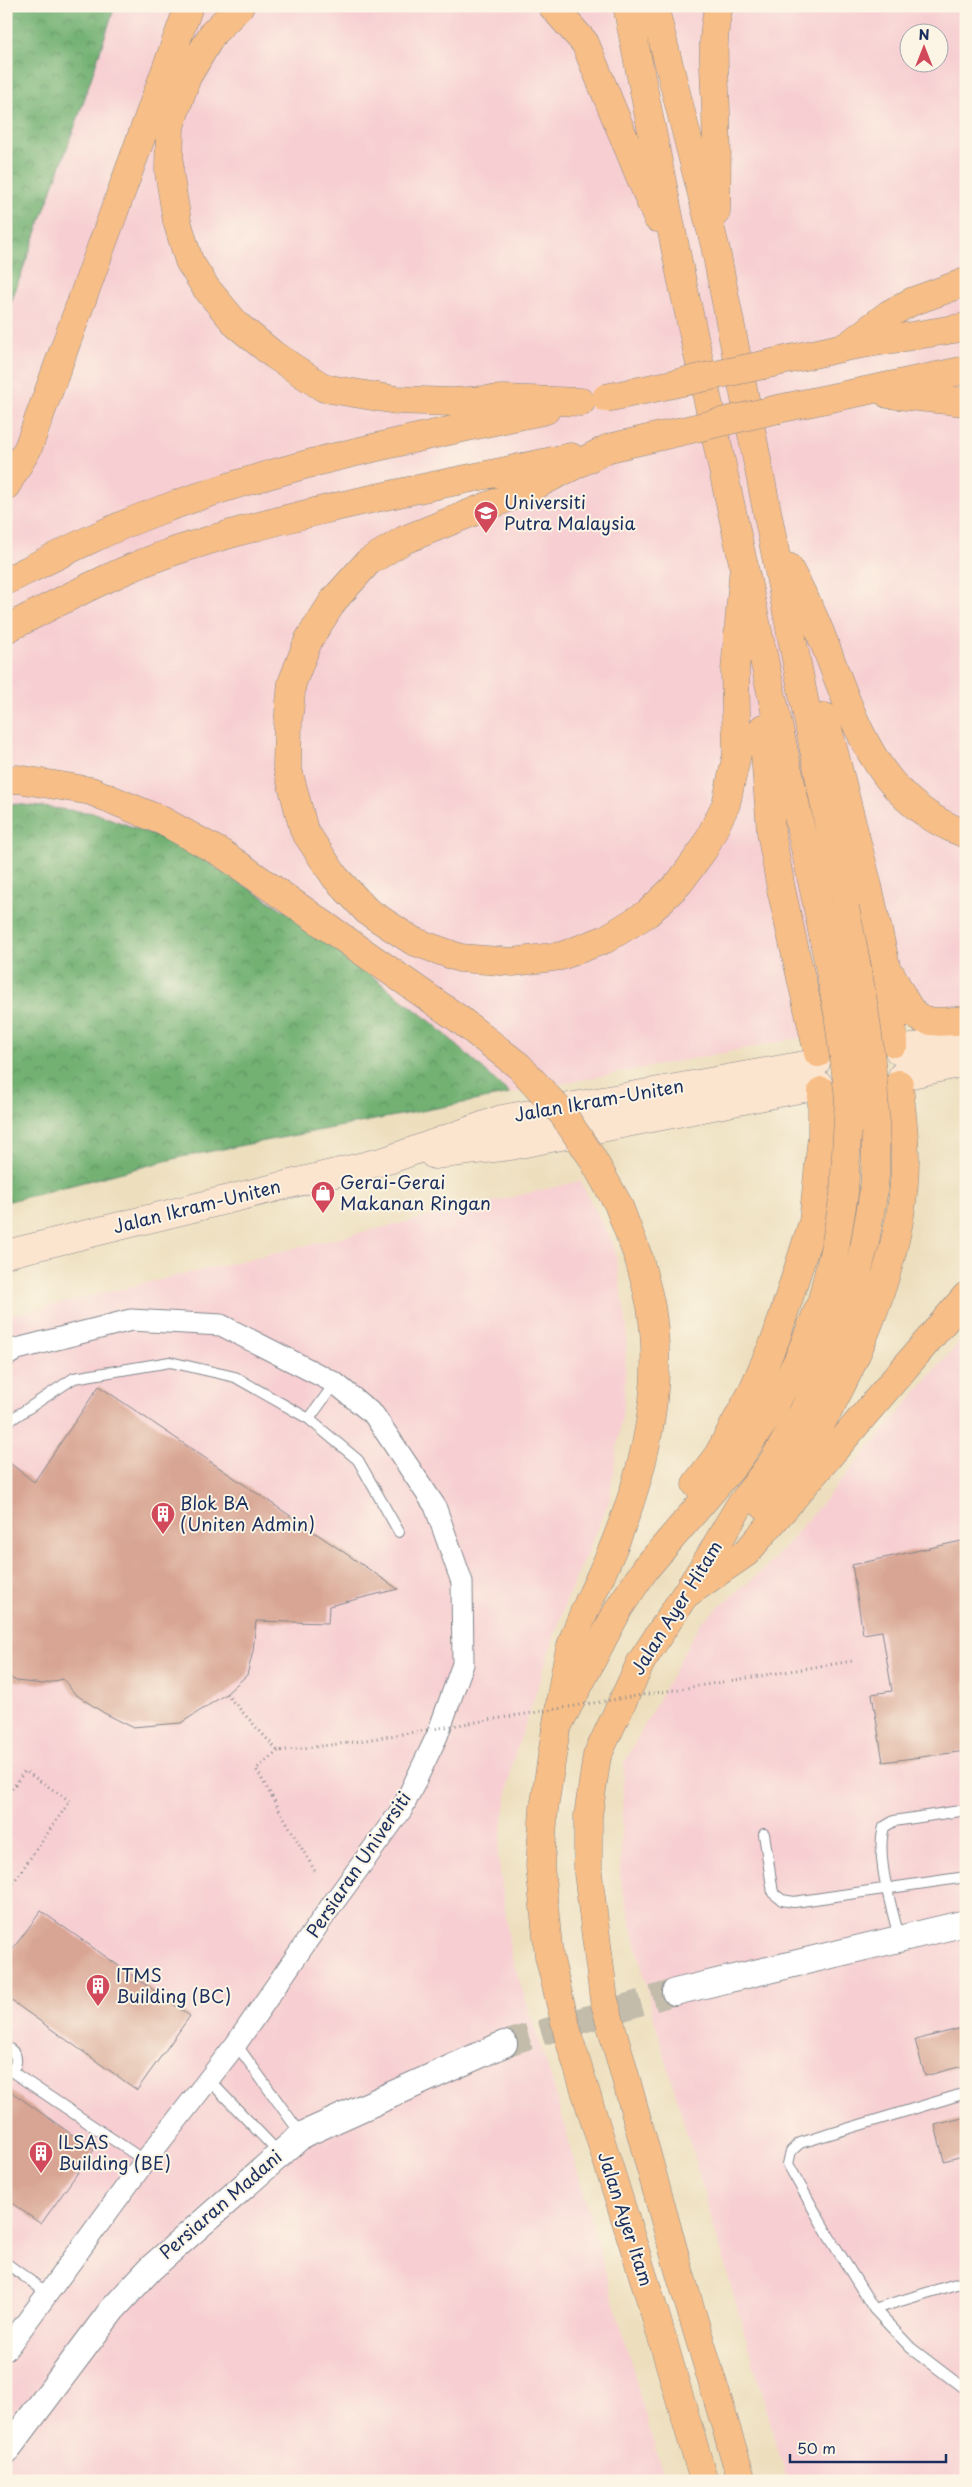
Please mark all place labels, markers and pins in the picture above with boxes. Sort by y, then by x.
place label: Universiti Putra Malaysia [504,488,635,536]
school or university icon: Universiti Putra Malaysia [473,500,499,534]
place label: Gerai-Gerai Makanan Ringan [340,1168,491,1216]
shop icon: Gerai-Gerai Makanan Ringan [310,1180,336,1214]
place label: Blok BA (Uniten Admin) [180,1489,315,1537]
building icon: Blok BA (Uniten Admin) [150,1501,176,1535]
place label: ITMS Building (BC) [116,1961,231,2009]
building icon: ITMS Building (BC) [85,1973,111,2007]
place label: ILSAS Building (BE) [58,2128,171,2176]
building icon: ILSAS Building (BE) [28,2140,54,2174]

